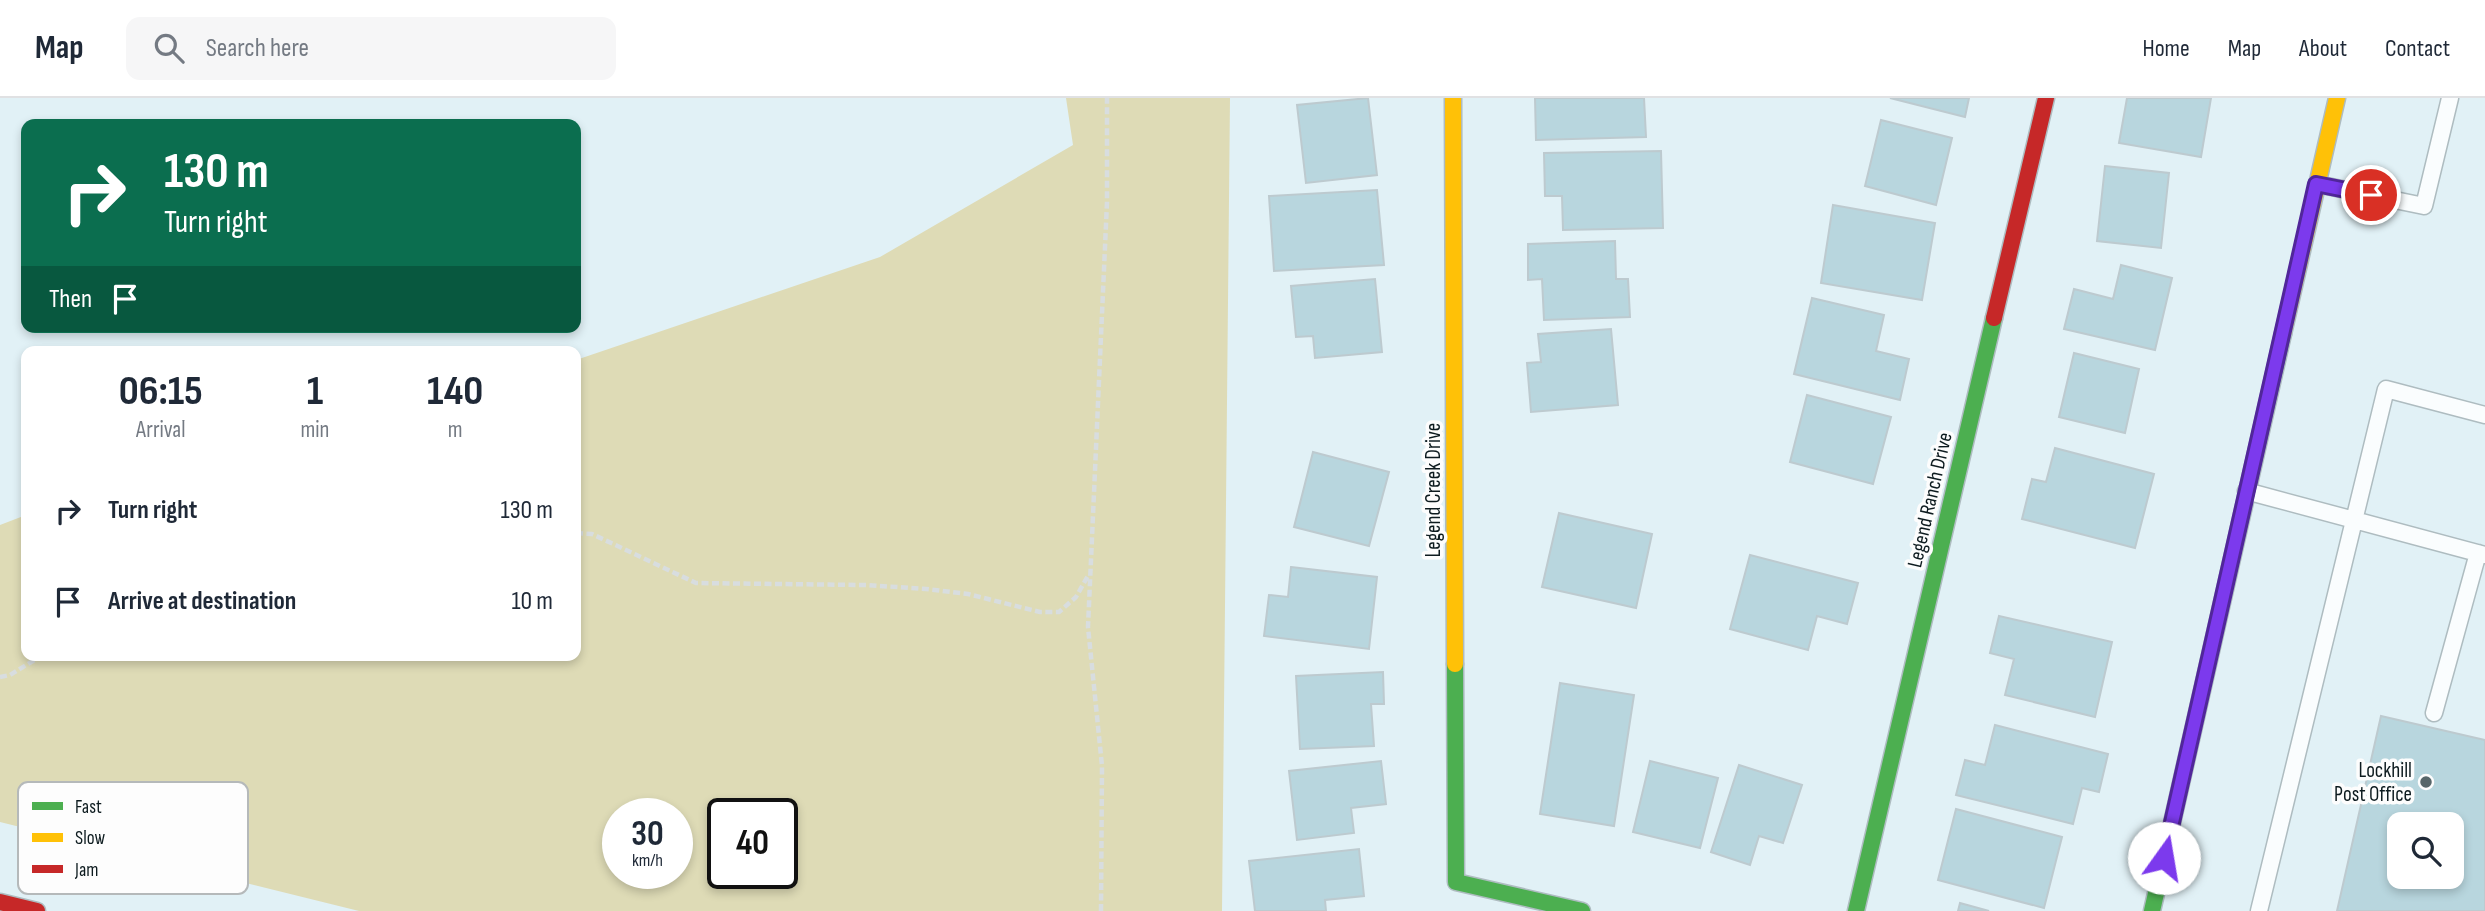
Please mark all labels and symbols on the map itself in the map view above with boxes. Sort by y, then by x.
pin [2341,165,2401,225]
street label: Legend Creek Drive [1421,423,1446,557]
street label: Legend Ranch Drive [1902,430,1958,570]
place label: Lockhill Post Office [2334,758,2412,807]
marker: Lockhill Post Office [2418,774,2434,790]
legend [18,782,248,894]
text: Fast [75,796,102,819]
speed limit sign: 40 [707,798,798,889]
position arrow [2127,821,2201,895]
text: Slow [75,827,105,850]
text: Jam [74,859,98,882]

